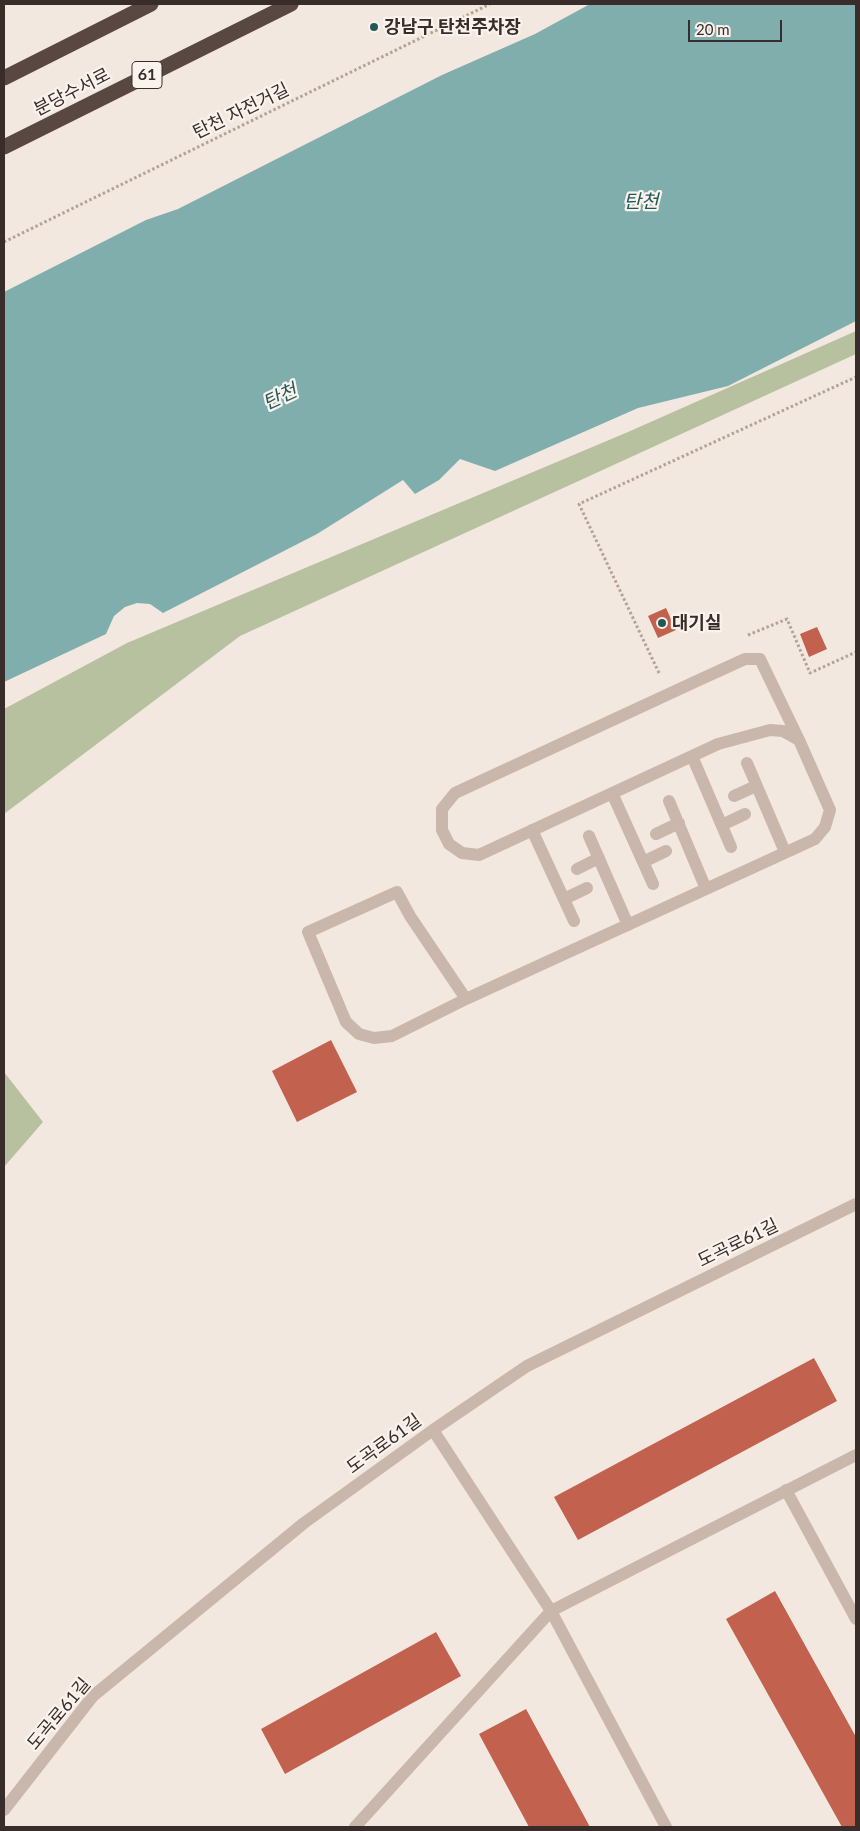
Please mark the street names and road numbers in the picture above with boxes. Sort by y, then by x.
road number: 61 [132,62,162,88]
street label: 분당수서로 [30,64,114,120]
street label: 탄천 자전거길 [190,79,292,143]
street label: 도곡로61길 [694,1214,782,1272]
street label: 도곡로61길 [342,1410,426,1478]
street label: 도곡로61길 [23,1674,95,1754]

